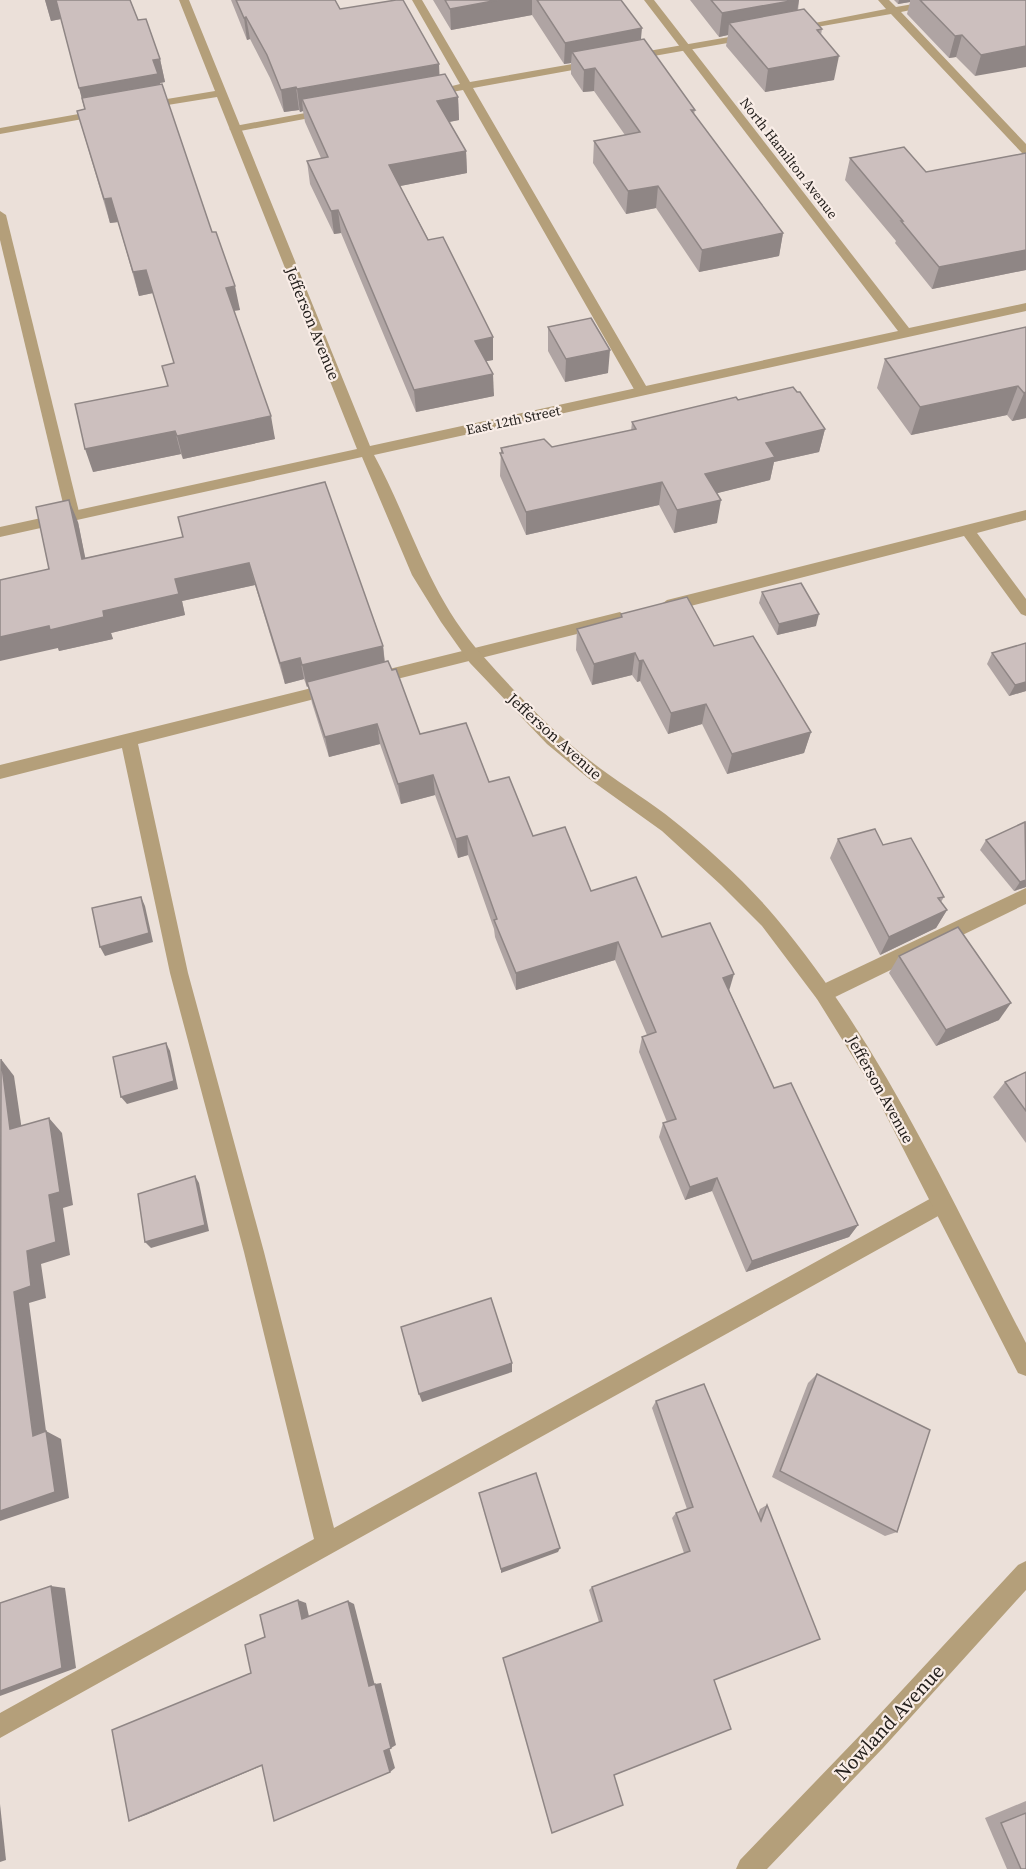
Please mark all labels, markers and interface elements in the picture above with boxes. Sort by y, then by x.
street label: North Hamilton Avenue [735,93,843,223]
street label: Jefferson Avenue [280,262,346,383]
street label: East 12th Street [464,400,562,440]
street label: Jefferson Avenue [502,687,607,784]
street label: Jefferson Avenue [842,1030,920,1147]
street label: Nowland Avenue [828,1658,950,1786]

